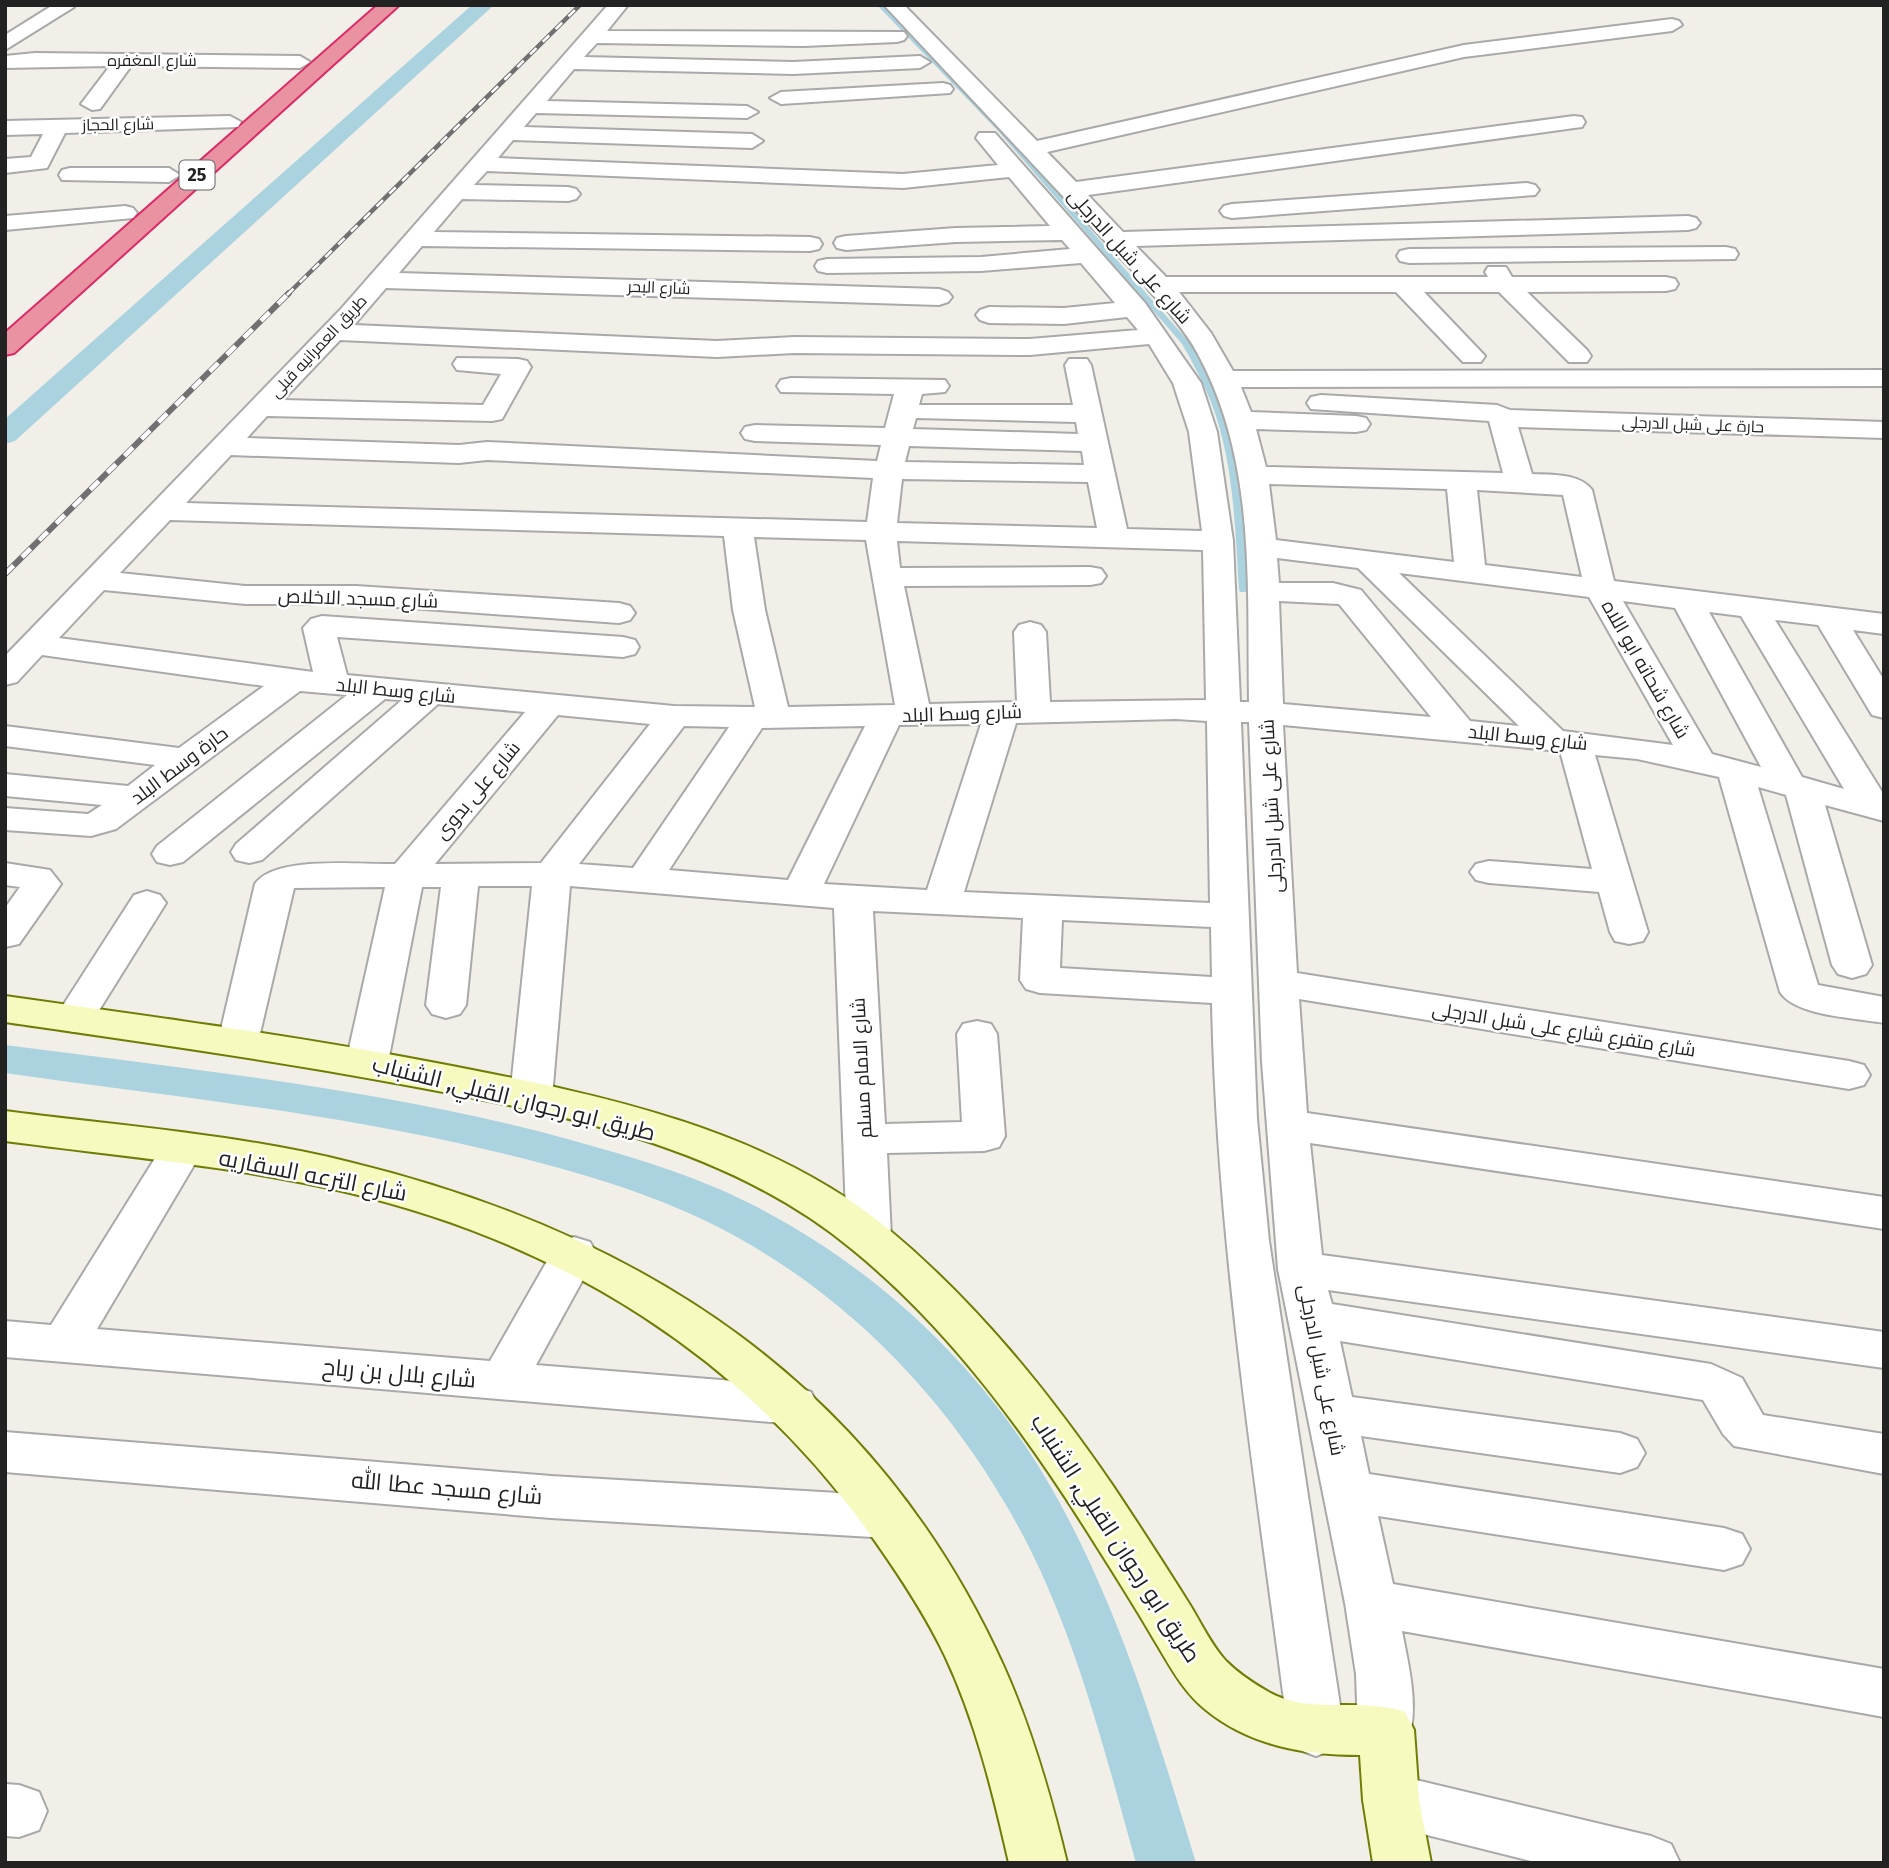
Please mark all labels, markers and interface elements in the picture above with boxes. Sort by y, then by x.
street label: شارع المغفره [107,51,197,72]
street label: شارع الحجاز [81,114,154,137]
road number: 25 [180,160,214,190]
street label: شارع على شبل الدرجلى [1061,184,1196,330]
street label: شارع البحر [626,277,691,300]
street label: طريق العمرانيه قبلى [266,291,371,402]
street label: حارة على شبل الدرجلى [1621,413,1765,437]
street label: شارع مسجد الاخلاص [277,584,438,615]
street label: شارع شحاته ابو اللاه [1595,596,1695,744]
street label: شارع وسط البلد [335,673,457,710]
street label: شارع وسط البلد [902,700,1022,729]
street label: شارع على شبل الدرجلى [1255,719,1290,893]
street label: شارع وسط البلد [1467,720,1589,757]
street label: حارة وسط البلد [126,721,232,809]
street label: شارع على بدوى [430,737,527,845]
street label: شارع الامام مسلم [846,997,879,1139]
street label: شارع متفرع شارع على شبل الدرجلى [1430,997,1697,1064]
street label: طريق ابو رجوان القبلي, الشنباب [369,1049,658,1151]
street label: شارع الترعه السقاريه [216,1143,409,1209]
street label: شارع على شبل الدرجلى [1292,1283,1349,1458]
street label: شارع بلال بن رباح [321,1352,477,1396]
street label: طريق ابو رجوان القبلي, الشنباب [1022,1408,1207,1670]
street label: شارع مسجد عطا الله [350,1465,544,1512]

